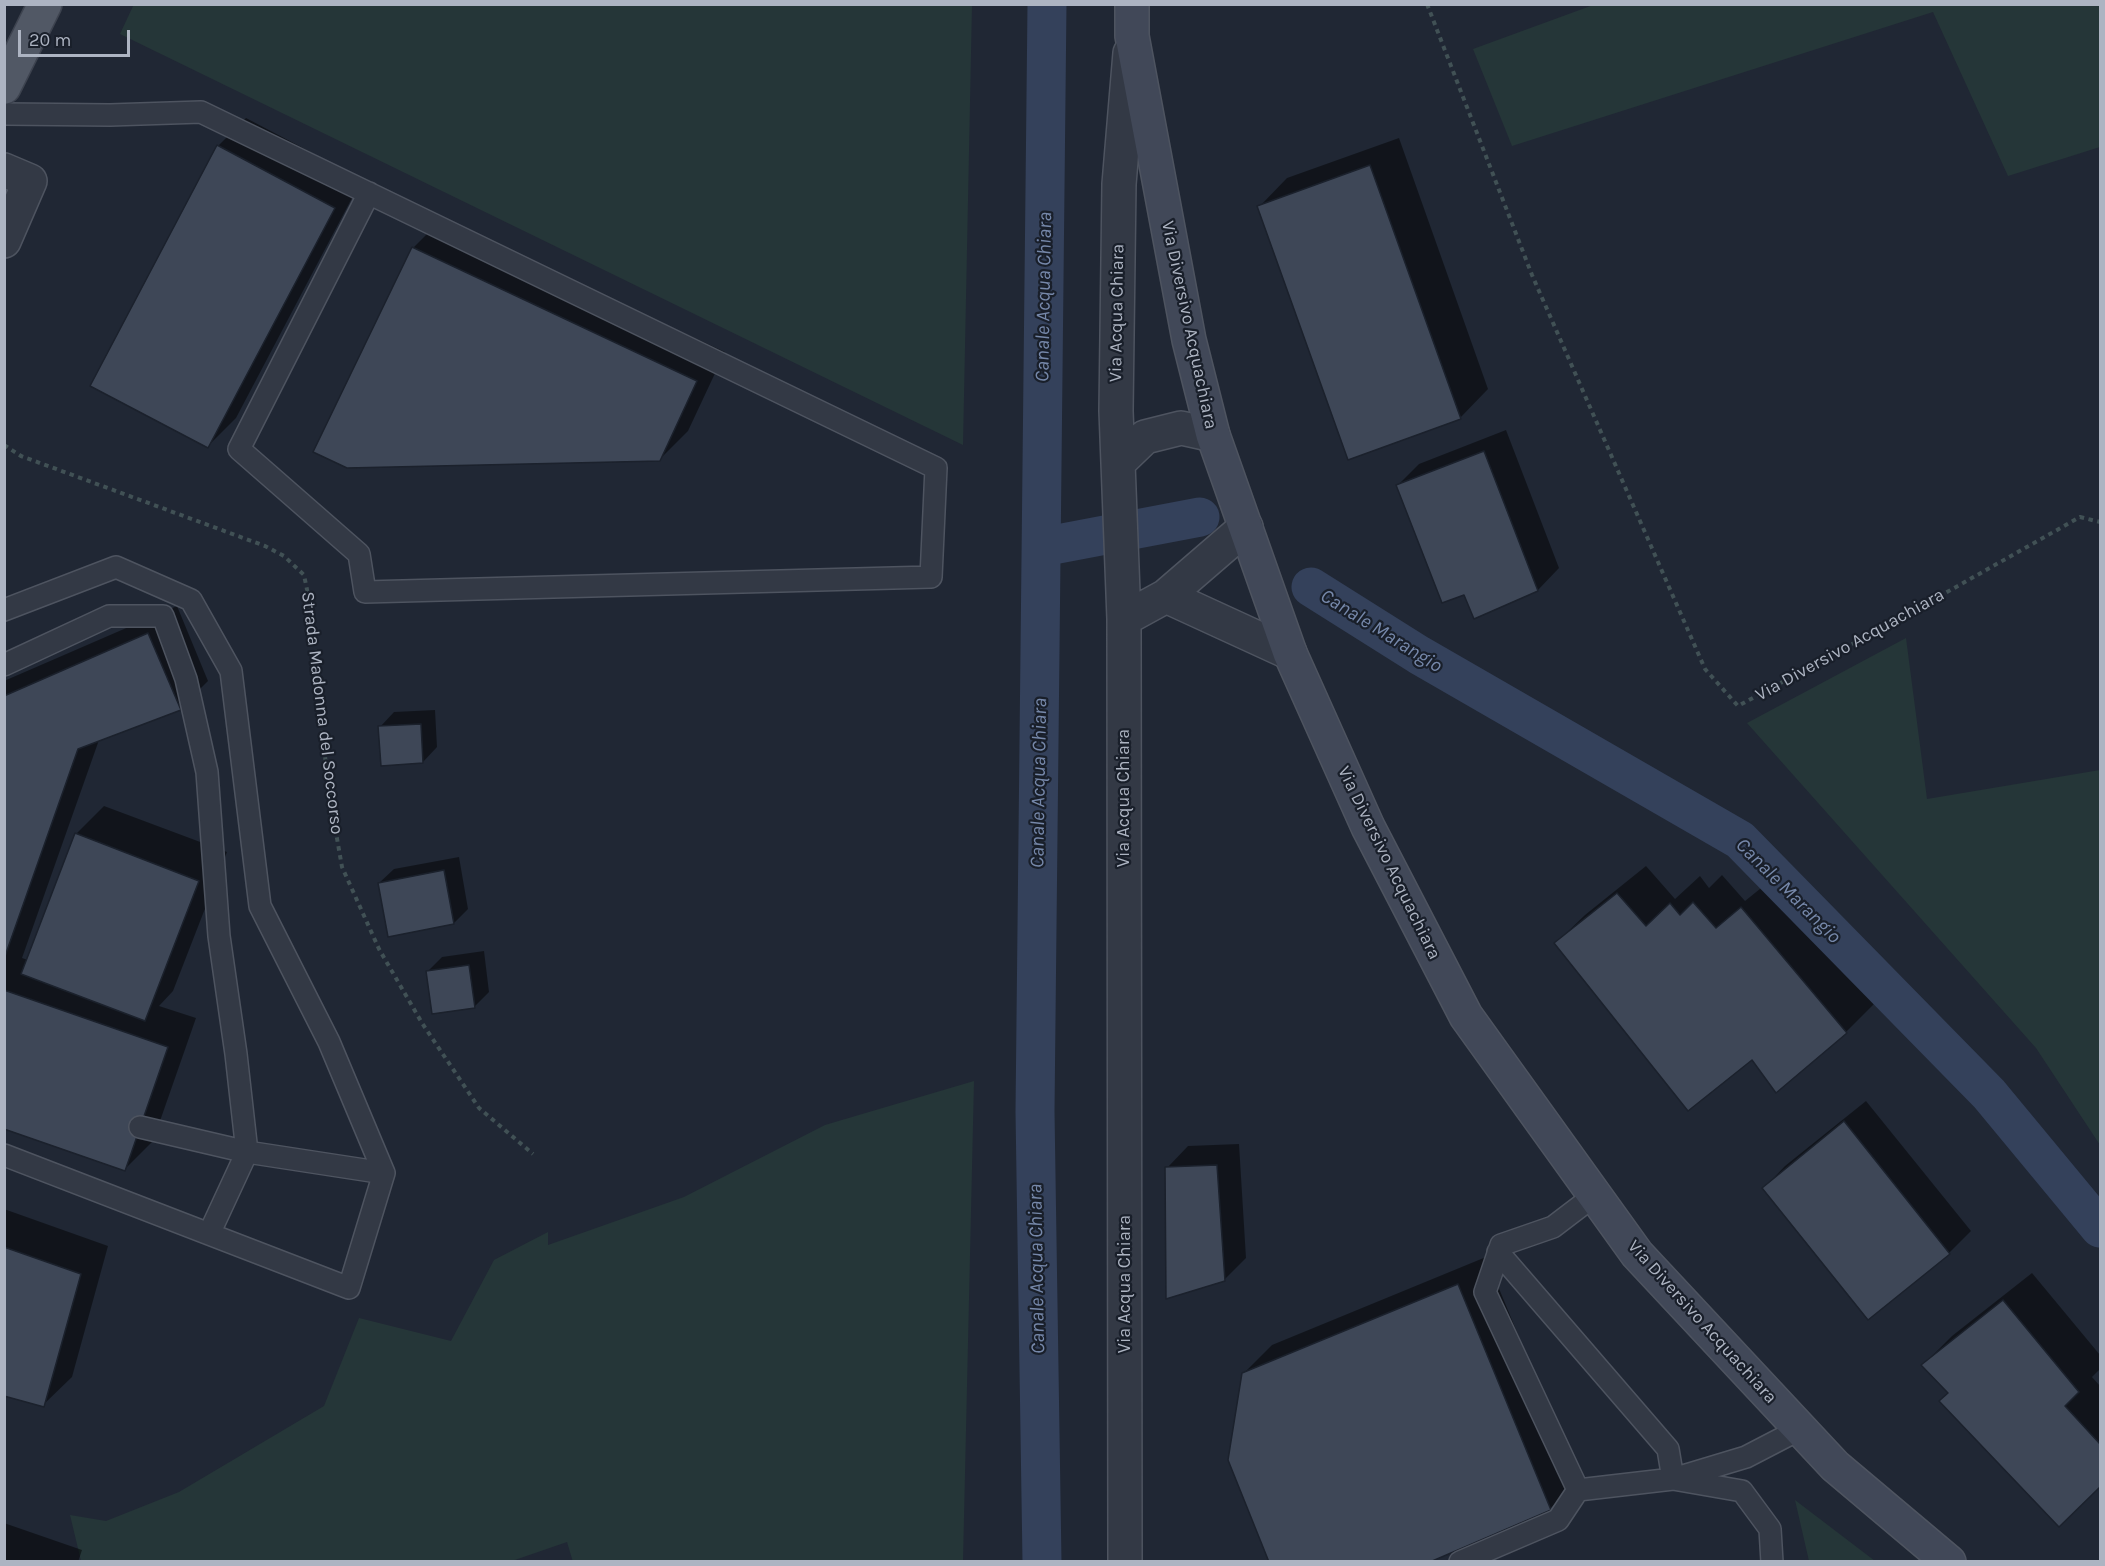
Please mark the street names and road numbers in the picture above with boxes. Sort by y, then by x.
street label: Via Diversivo Acquachiara [1156,219,1222,431]
street label: Via Acqua Chiara [1105,244,1129,382]
street label: Via Diversivo Acquachiara [1752,584,1948,706]
street label: Strada Madonna del Soccorso [296,590,348,836]
street label: Via Acqua Chiara [1113,729,1135,867]
street label: Via Diversivo Acquachiara [1333,763,1445,963]
street label: Via Acqua Chiara [1114,1215,1136,1353]
street label: Via Diversivo Acquachiara [1623,1236,1781,1408]

